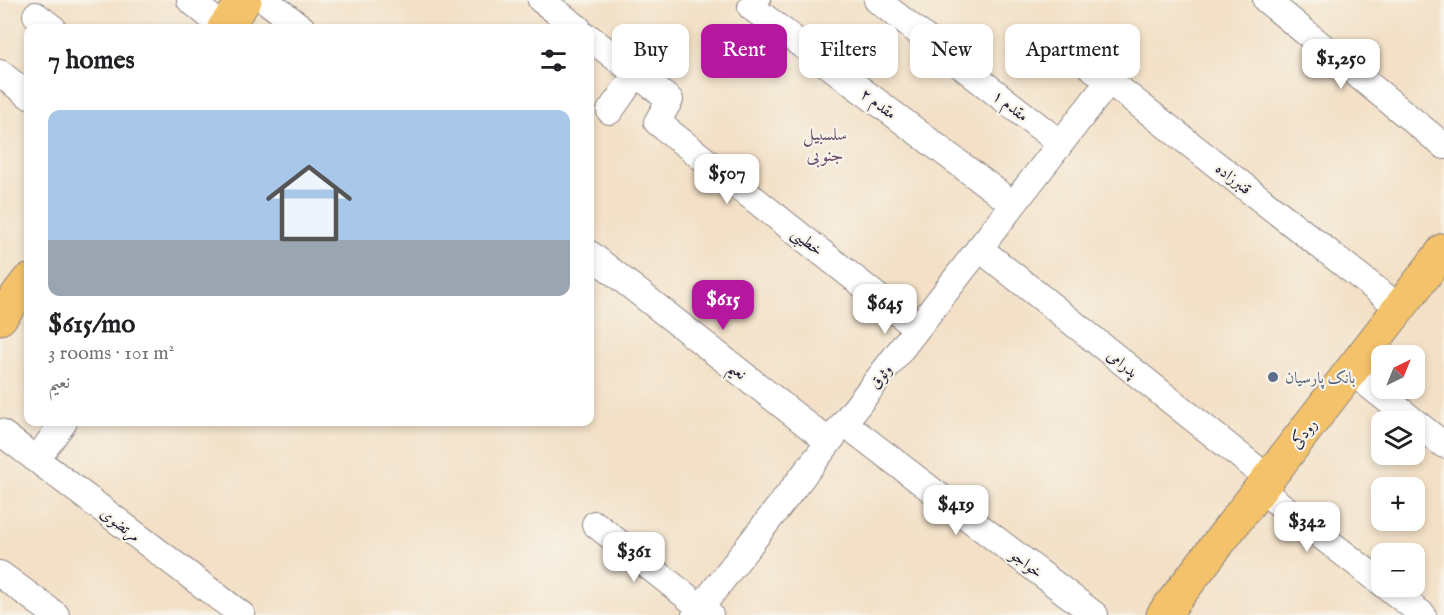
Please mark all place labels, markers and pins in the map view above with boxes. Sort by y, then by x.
pin: $1,250 [1292,39,1390,90]
pin: $507 [691,154,763,205]
pin: $615 [687,280,759,331]
pin: $645 [849,284,921,335]
place label: بانک پارسیان [1285,369,1355,389]
marker: بانک پارسیان [1266,370,1280,384]
pin: $419 [920,485,992,536]
pin: $342 [1271,502,1343,553]
pin: $361 [598,532,670,583]

